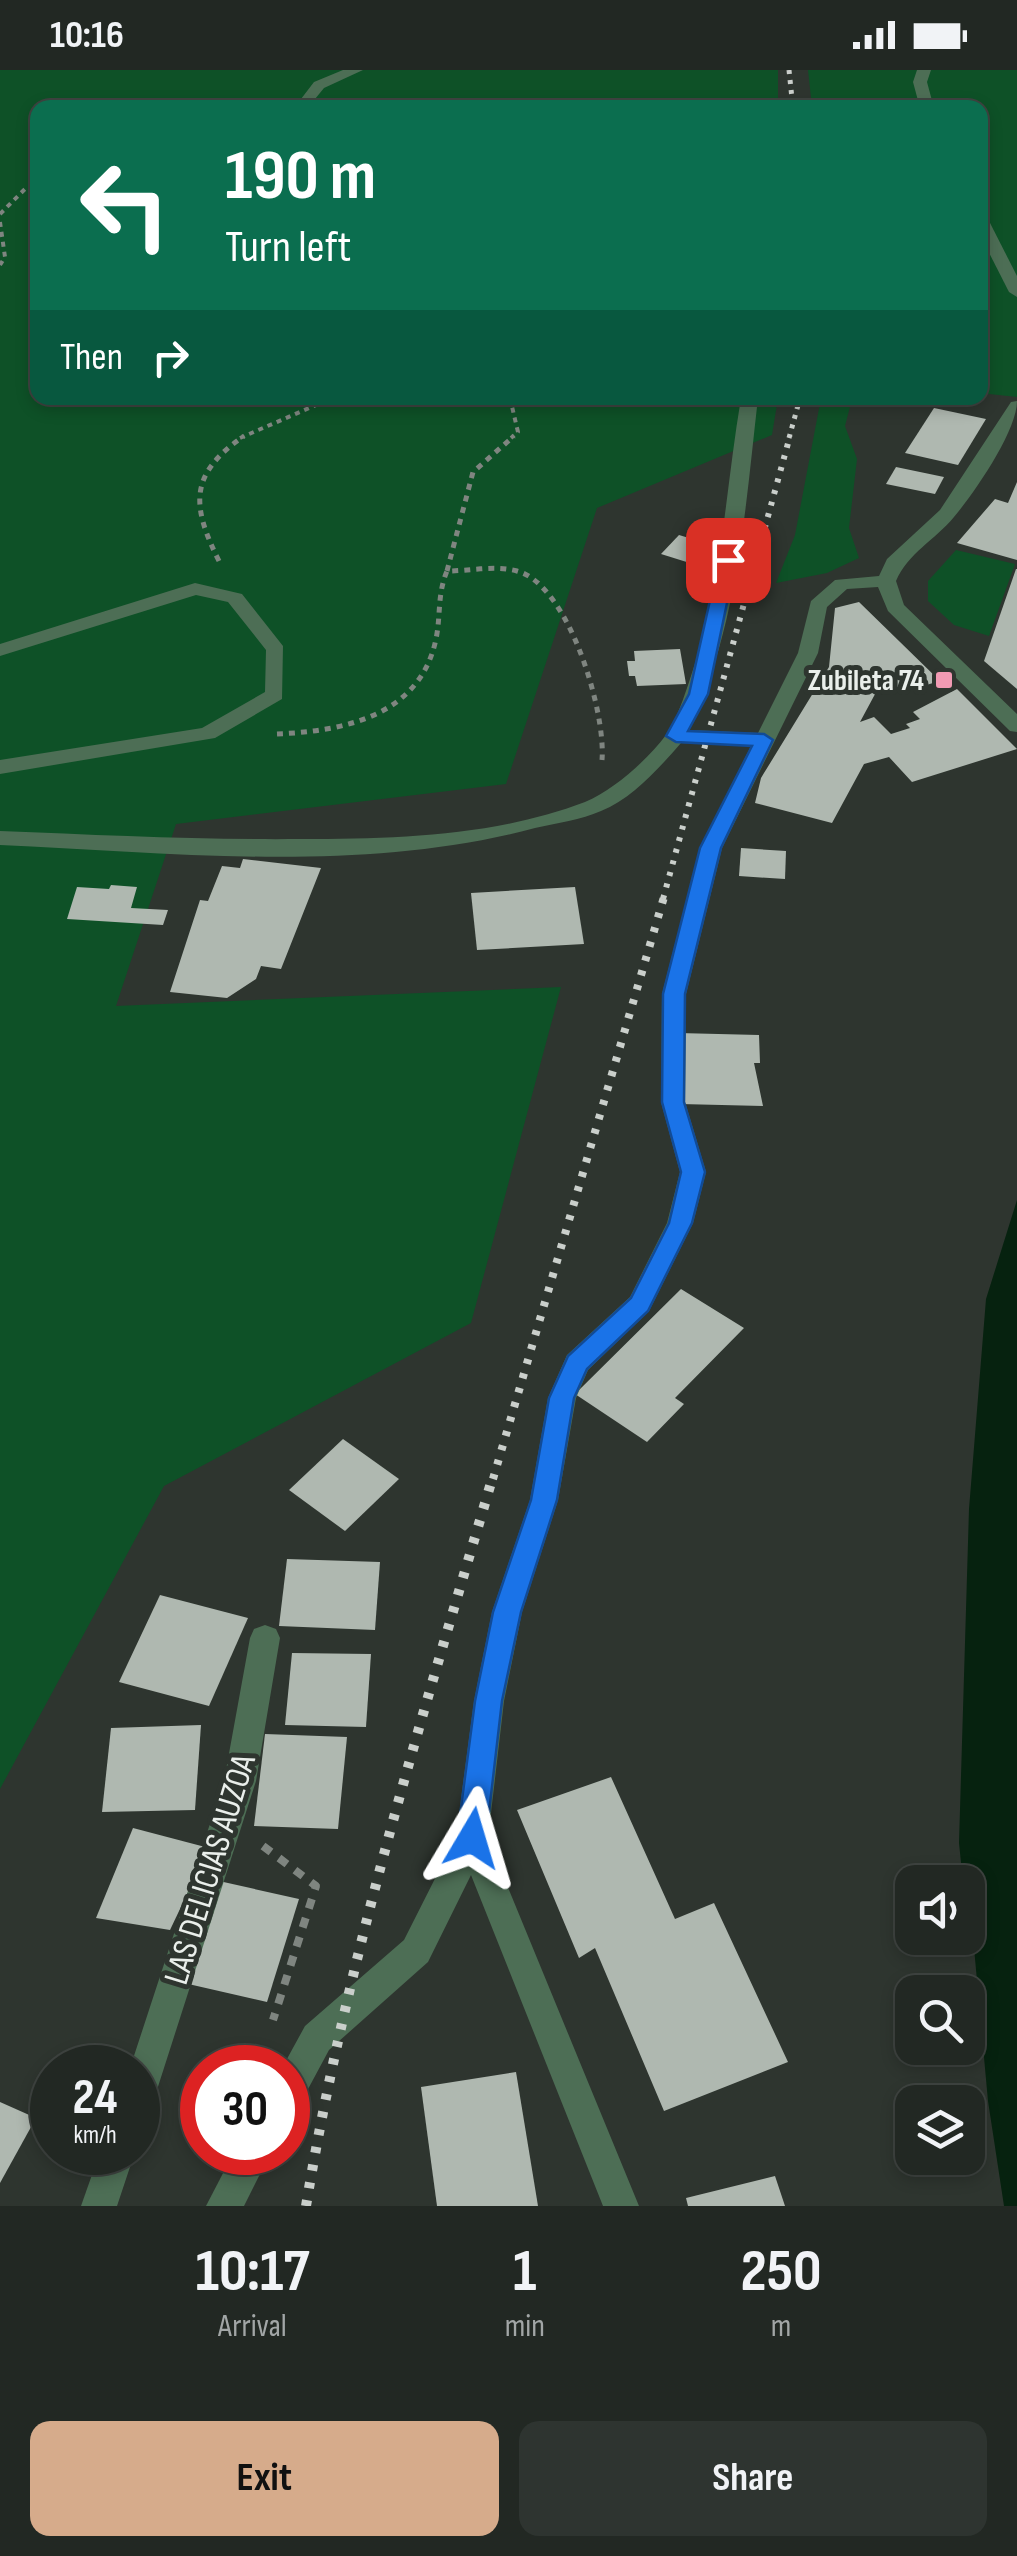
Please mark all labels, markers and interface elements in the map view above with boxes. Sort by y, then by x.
text: 10:16 [50,13,124,58]
text: 190 m [225,135,376,219]
icon: left [60,140,190,270]
text: Turn left [225,220,351,275]
icon: right [143,330,198,385]
text: Then [60,335,123,380]
pin [686,518,771,603]
icon: arrive [701,533,756,588]
place label: Zubileta 74 [808,663,924,699]
marker: Zubileta 74 [933,669,955,691]
street label: LAS DELICIAS AUZOA [155,1748,266,1990]
position arrow [420,1786,524,1890]
map controls [895,1865,985,2175]
button: sound [895,1865,985,1955]
button: search [895,1975,985,2065]
speed limit sign: 30 [180,2045,310,2175]
text: 24 [73,2068,117,2128]
button: layers [895,2085,985,2175]
text: km/h [73,2120,117,2151]
text: 10:17 [195,2236,309,2308]
text: 1 [513,2236,537,2308]
text: 250 [740,2236,822,2308]
text: Arrival [218,2307,287,2346]
text: min [505,2307,545,2346]
text: m [771,2307,791,2346]
button: Exit [30,2421,499,2536]
button: Share [519,2421,987,2536]

